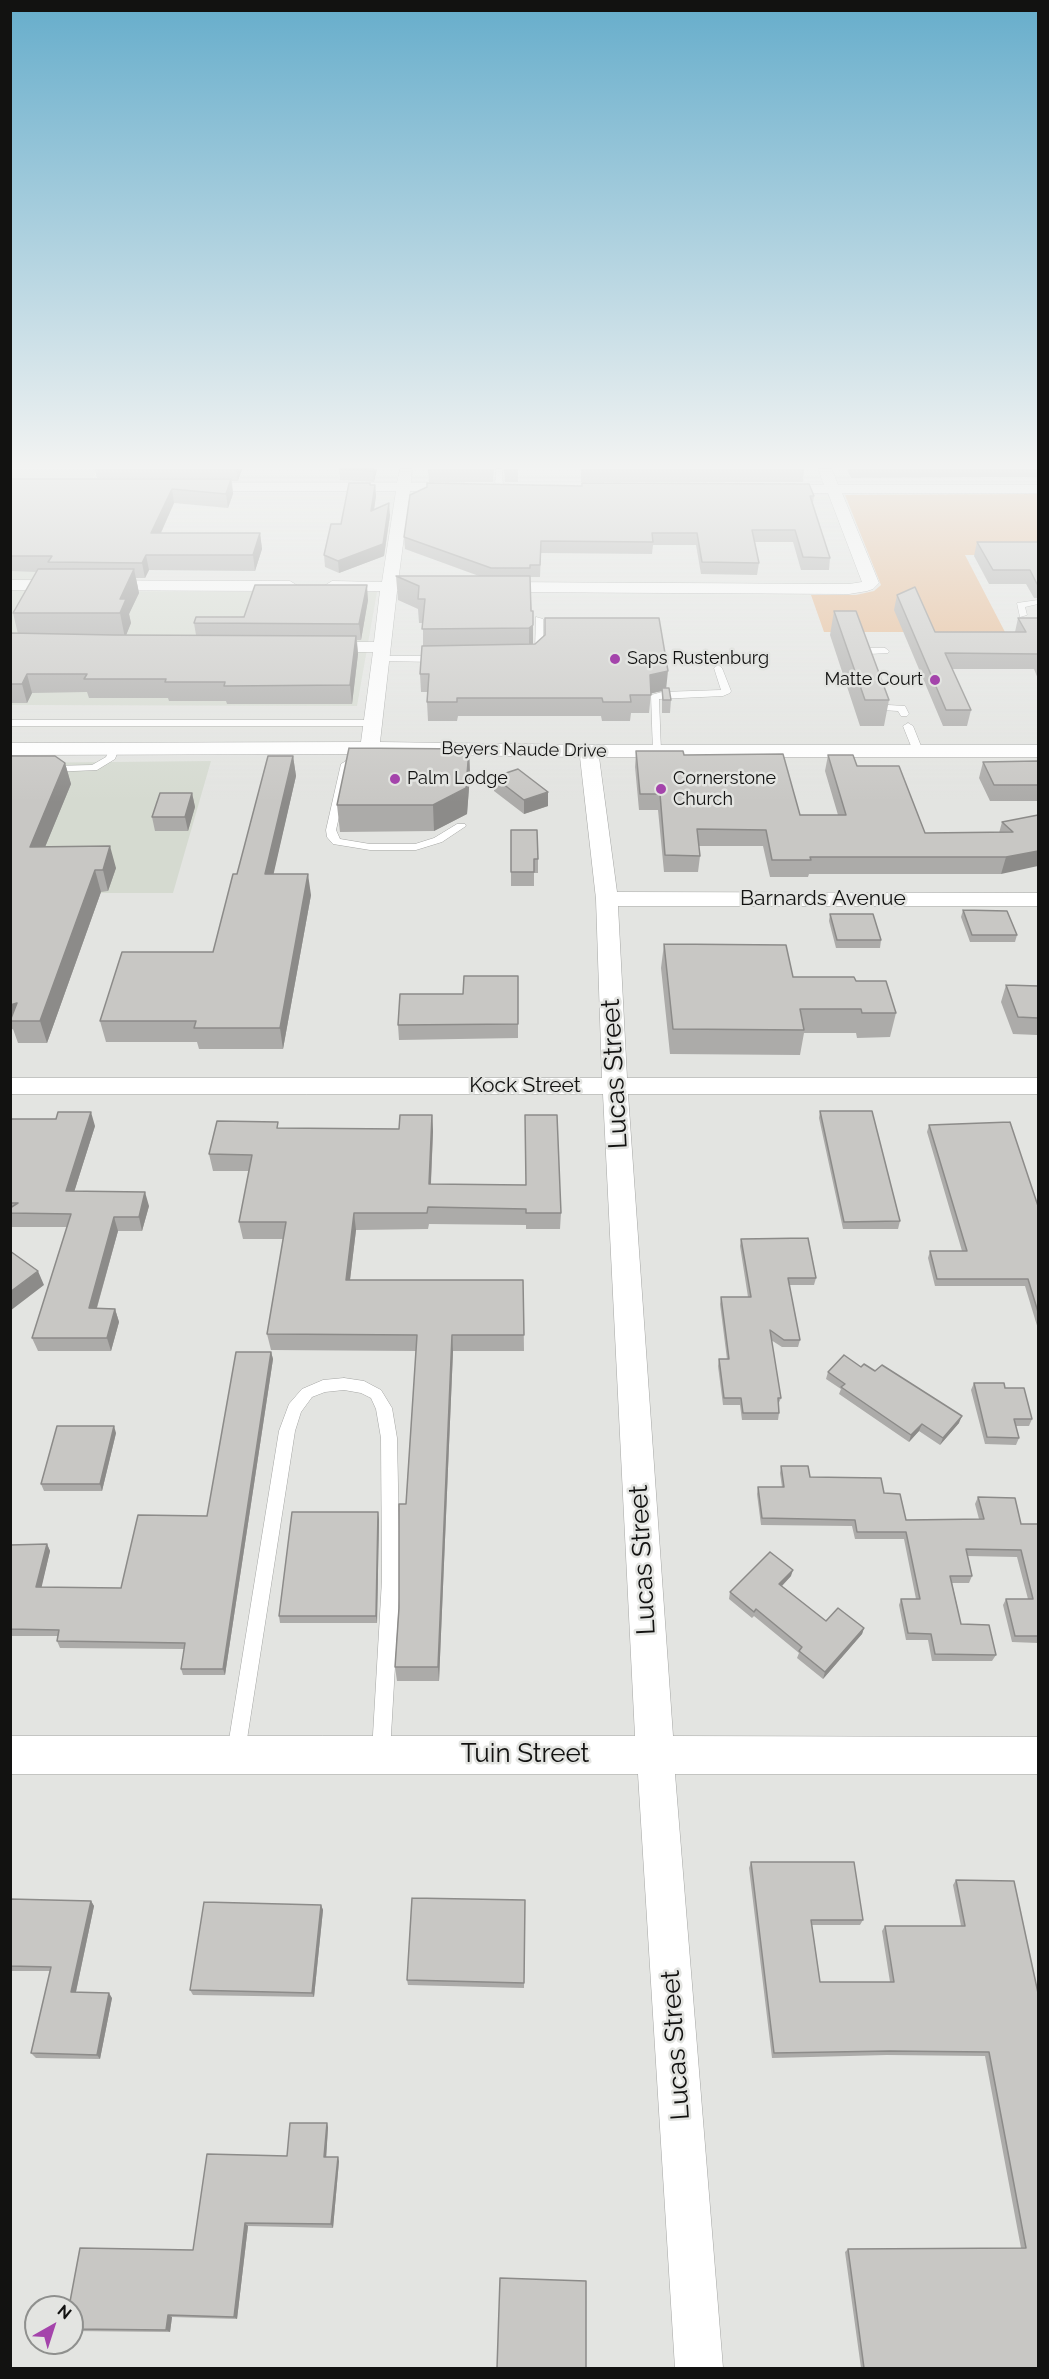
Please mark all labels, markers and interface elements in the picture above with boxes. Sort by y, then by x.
place label: Saps Rustenburg [627,648,769,670]
marker: Saps Rustenburg [608,652,622,666]
place label: Matte Court [824,669,923,691]
marker: Matte Court [928,673,942,687]
street label: Beyers Naude Drive [441,738,607,762]
place label: Palm Lodge [407,768,508,790]
place label: Cornerstone Church [673,768,776,810]
marker: Palm Lodge [388,772,402,786]
marker: Cornerstone Church [654,782,668,796]
street label: Barnards Avenue [740,886,906,912]
street label: Lucas Street [595,998,635,1150]
street label: Kock Street [469,1073,581,1099]
street label: Lucas Street [623,1484,663,1636]
street label: Tuin Street [461,1738,589,1770]
street label: Lucas Street [655,1969,697,2121]
north arrow [24,2295,84,2355]
text: N [54,2301,75,2323]

